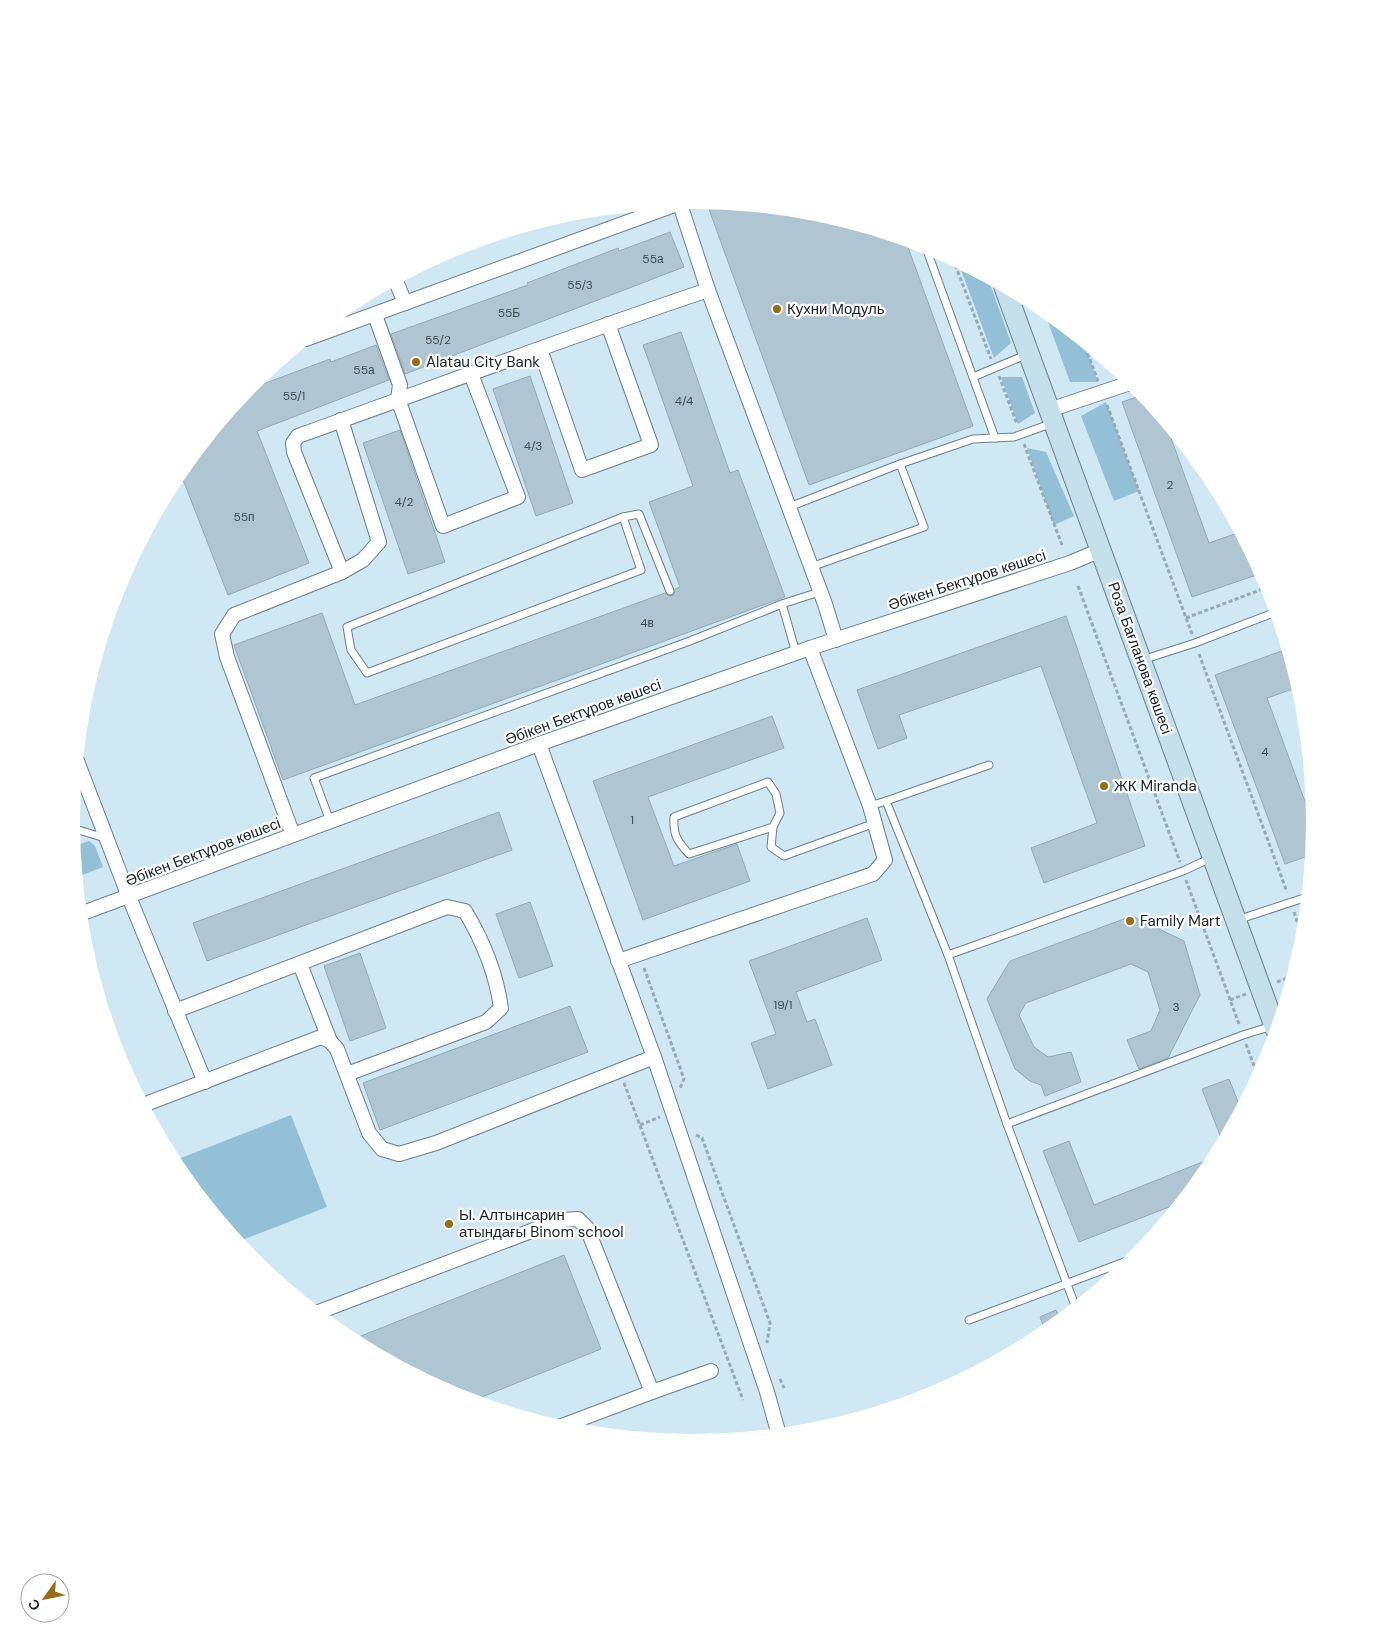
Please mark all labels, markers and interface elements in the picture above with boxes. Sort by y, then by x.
house number: 55а [642,251,664,267]
house number: 55/3 [567,277,593,293]
place label: Кухни Модуль [787,299,885,319]
marker: Кухни Модуль [771,303,783,315]
house number: 55Б [498,305,520,321]
house number: 55/2 [425,332,451,348]
place label: Alatau City Bank [426,352,540,372]
marker: Alatau City Bank [410,356,422,368]
house number: 55а [353,362,375,378]
house number: 55/1 [283,388,305,404]
house number: 4/4 [675,393,693,409]
house number: 4/3 [524,438,542,454]
house number: 2 [1167,477,1174,493]
house number: 4/2 [395,494,414,510]
house number: 55п [233,509,255,525]
street label: Әбікен Бектұров көшесі [886,545,1048,615]
street label: Роза Бағланова көшесі [1103,579,1177,737]
house number: 4в [640,615,654,631]
street label: Әбікен Бектұров көшесі [502,674,664,750]
house number: 4 [1261,744,1269,760]
place label: ЖК Miranda [1114,776,1197,796]
marker: ЖК Miranda [1098,780,1110,792]
house number: 1 [630,812,634,828]
street label: Әбікен Бектұров көшесі [123,813,283,891]
place label: Family Mart [1140,911,1221,931]
marker: Family Mart [1124,915,1136,927]
house number: 19/1 [773,997,793,1013]
house number: 3 [1172,999,1180,1015]
place label: Ы. Алтынсарин атындағы Binom school [459,1205,624,1242]
marker: Ы. Алтынсарин атындағы Binom school [443,1218,455,1230]
north arrow [20,1573,70,1623]
text: С [24,1596,44,1614]

